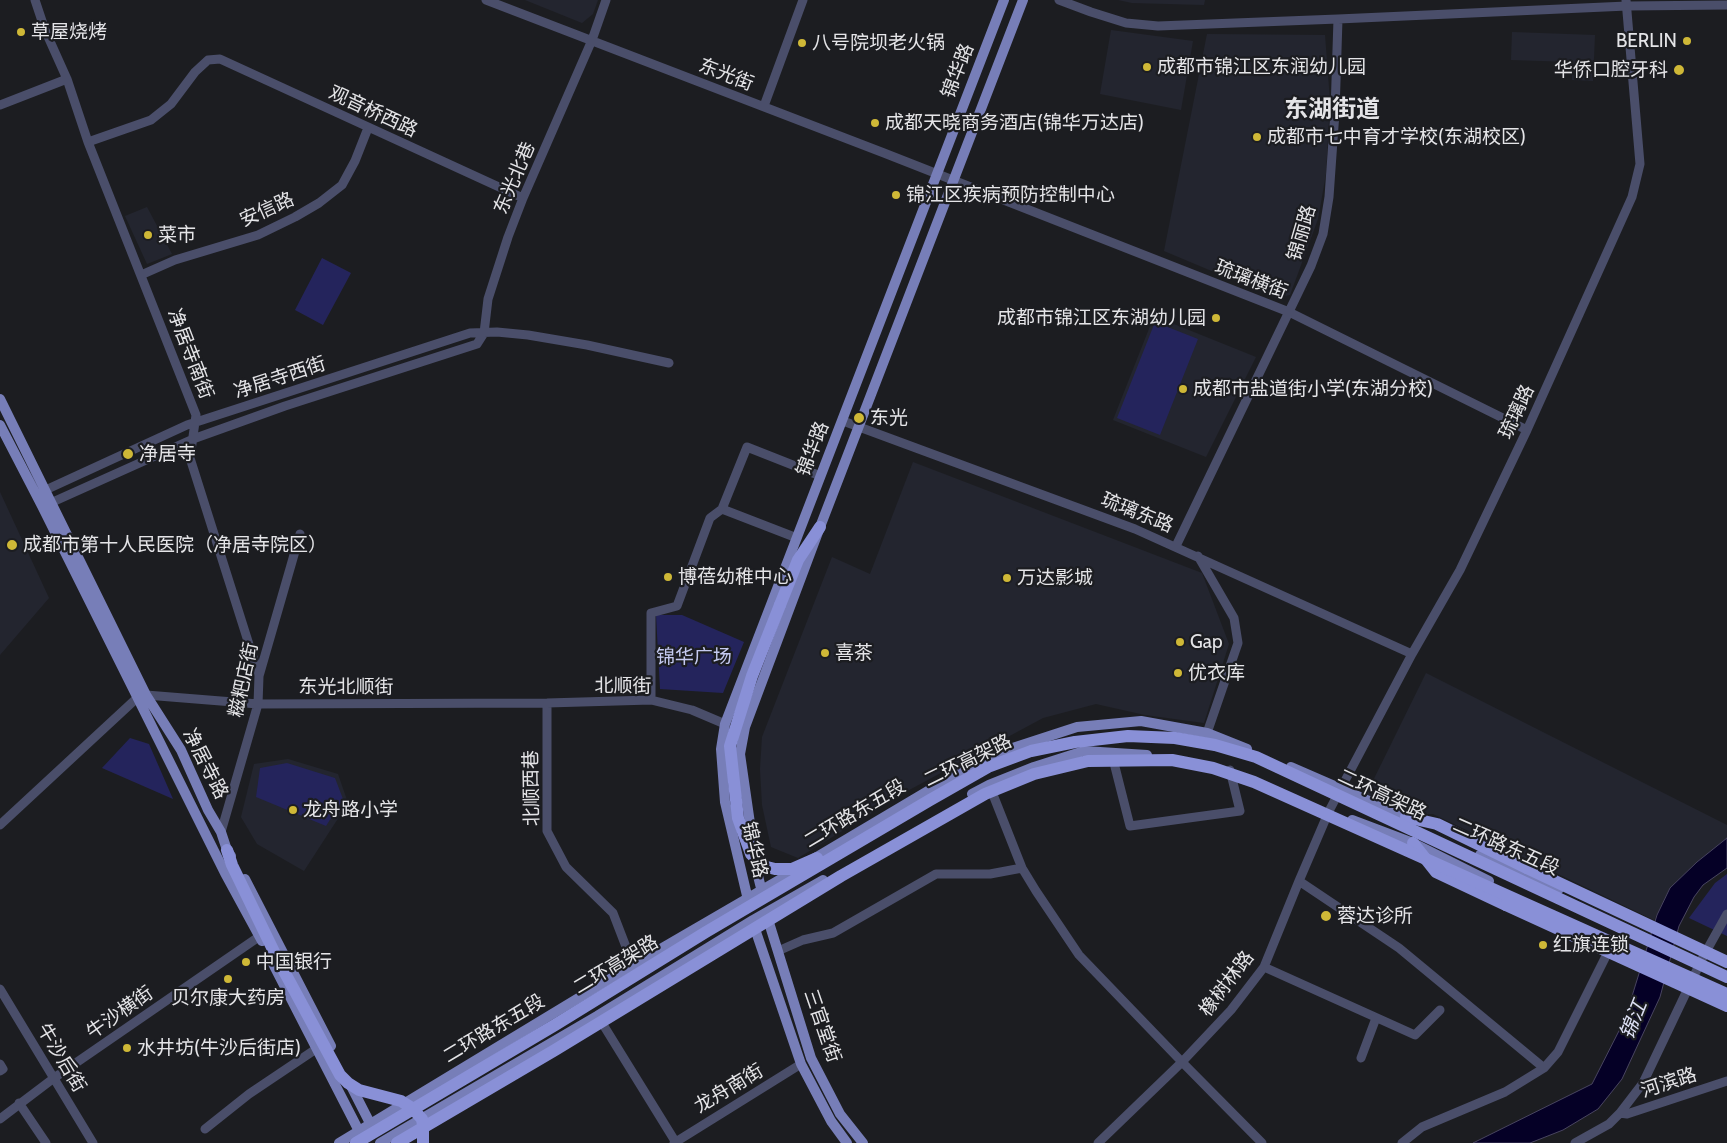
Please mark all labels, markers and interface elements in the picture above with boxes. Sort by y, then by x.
place label: 草屋烧烤 [31,21,107,43]
marker: 草屋烧烤 [15,26,27,38]
place label: BERLIN [1616,30,1677,52]
place label: 八号院坝老火锅 [812,32,945,54]
marker: BERLIN [1681,35,1693,47]
marker: 八号院坝老火锅 [796,37,808,49]
street label: 锦华路 [937,40,979,102]
street label: 东光街 [695,54,757,96]
place label: 成都市锦江区东润幼儿园 [1157,56,1366,78]
place label: 华侨口腔牙科 [1554,59,1668,81]
marker: 成都市锦江区东润幼儿园 [1141,61,1153,73]
marker: 华侨口腔牙科 [1672,63,1686,77]
street label: 观音桥西路 [325,82,421,142]
district label: 东湖街道 [1284,96,1380,124]
place label: 成都天晓商务酒店(锦华万达店) [885,112,1144,134]
marker: 成都天晓商务酒店(锦华万达店) [869,117,881,129]
place label: 成都市七中育才学校(东湖校区) [1267,126,1526,148]
marker: 成都市七中育才学校(东湖校区) [1251,131,1263,143]
street label: 东光北巷 [490,139,540,217]
place label: 锦江区疾病预防控制中心 [906,184,1115,206]
street label: 安信路 [236,188,298,232]
marker: 锦江区疾病预防控制中心 [890,189,902,201]
street label: 锦丽路 [1283,202,1321,264]
place label: 菜市 [158,224,196,246]
marker: 菜市 [142,229,154,241]
street label: 琉璃横街 [1211,256,1291,304]
street label: 净居寺南街 [162,306,218,402]
place label: 成都市锦江区东湖幼儿园 [997,307,1206,329]
marker: 成都市锦江区东湖幼儿园 [1210,312,1222,324]
street label: 净居寺西街 [231,352,329,404]
place label: 成都市盐道街小学(东湖分校) [1193,378,1433,400]
street label: 琉璃路 [1495,381,1539,443]
marker: 成都市盐道街小学(东湖分校) [1177,383,1189,395]
place label: 东光 [870,407,908,429]
marker: 东光 [852,411,866,425]
street label: 锦华路 [792,418,834,480]
place label: 净居寺 [139,443,196,465]
marker: 净居寺 [121,447,135,461]
street label: 琉璃东路 [1097,488,1177,538]
place label: 成都市第十人民医院（净居寺院区） [23,534,327,556]
marker: 成都市第十人民医院（净居寺院区） [5,538,19,552]
place label: 博蓓幼稚中心 [678,566,792,588]
place label: 万达影城 [1017,567,1093,589]
marker: 博蓓幼稚中心 [662,571,674,583]
marker: 万达影城 [1001,572,1013,584]
place label: Gap [1190,631,1222,653]
marker: Gap [1174,636,1186,648]
street label: 糍粑店街 [225,640,263,720]
place label: 喜茶 [835,642,873,664]
park label: 锦华广场 [656,646,732,668]
marker: 喜茶 [819,647,831,659]
place label: 优衣库 [1188,662,1245,684]
marker: 优衣库 [1172,667,1184,679]
street label: 北顺街 [595,675,651,697]
street label: 东光北顺街 [299,676,393,698]
street label: 净居寺路 [178,725,232,803]
street label: 二环高架路 [920,730,1016,792]
street label: 北顺西巷 [520,750,544,826]
street label: 二环高架路 [1334,765,1430,825]
street label: 二环路东五段 [800,775,910,853]
place label: 龙舟路小学 [303,799,398,821]
marker: 龙舟路小学 [287,804,299,816]
street label: 二环路东五段 [1449,813,1563,881]
street label: 锦华路 [736,820,772,880]
place label: 蓉达诊所 [1337,905,1413,927]
marker: 蓉达诊所 [1319,909,1333,923]
street label: 二环高架路 [569,931,663,999]
place label: 红旗连锁 [1553,934,1629,956]
marker: 红旗连锁 [1537,939,1549,951]
street label: 橡树林路 [1195,947,1259,1021]
place label: 中国银行 [256,951,332,973]
marker: 中国银行 [240,956,252,968]
marker: 贝尔康大药房 [222,973,234,985]
street label: 牛沙横街 [82,982,158,1044]
street label: 三官堂街 [799,986,845,1066]
place label: 贝尔康大药房 [171,987,285,1009]
street label: 二环路东五段 [439,990,549,1068]
water label: 锦江 [1615,997,1653,1043]
street label: 牛沙后街 [32,1020,90,1096]
place label: 水井坊(牛沙后街店) [137,1037,301,1059]
marker: 水井坊(牛沙后街店) [121,1042,133,1054]
street label: 龙舟南街 [691,1060,767,1118]
street label: 河滨路 [1638,1063,1700,1103]

